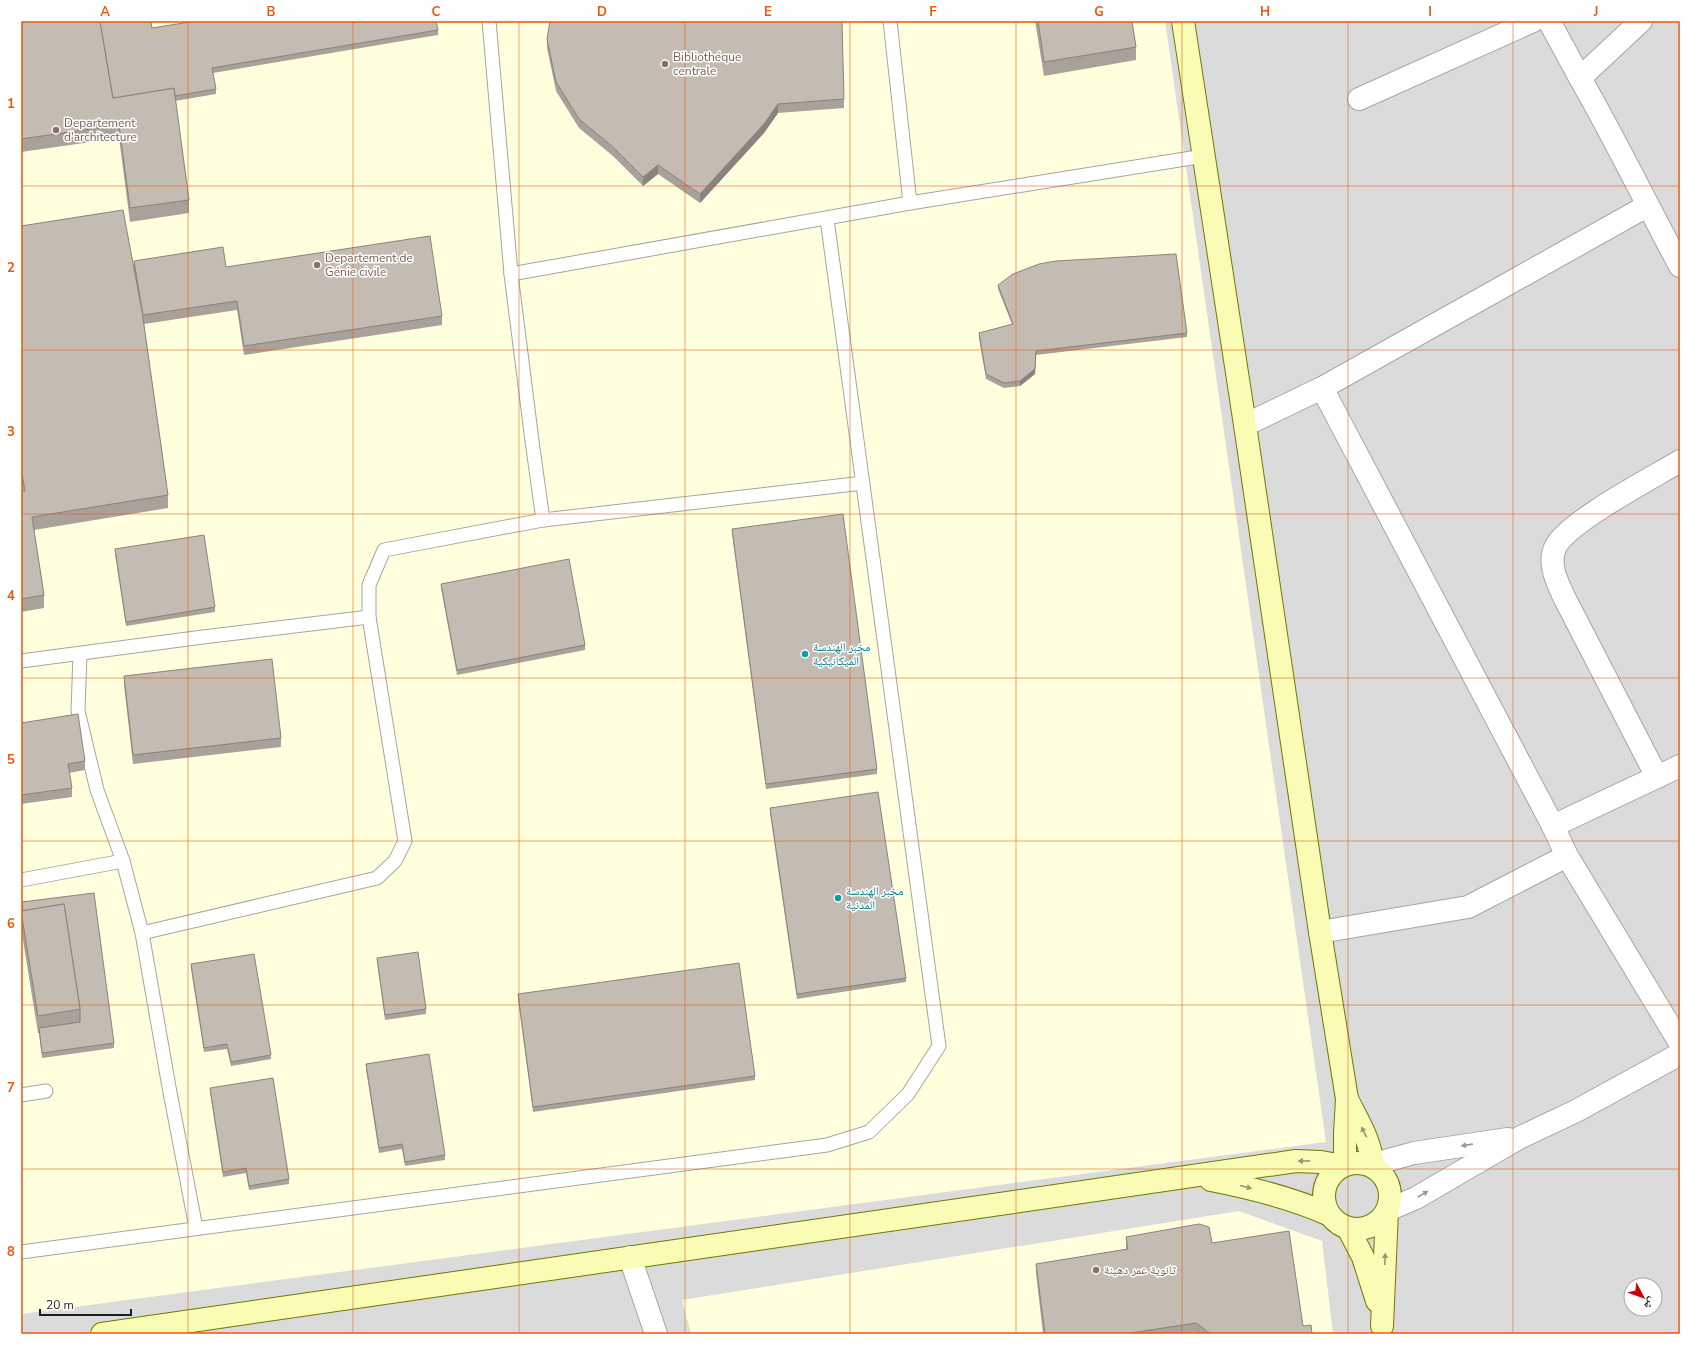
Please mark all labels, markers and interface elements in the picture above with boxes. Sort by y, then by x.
text: A [100,3,110,21]
text: B [267,3,276,21]
text: C [432,3,441,21]
text: D [597,3,607,21]
text: E [764,3,772,21]
text: F [929,3,937,21]
text: G [1094,3,1104,21]
text: H [1260,3,1270,21]
text: I [1428,3,1432,21]
text: J [1593,3,1598,21]
place label: Bibliothéque centrale [673,49,741,79]
marker: Bibliothéque centrale [660,59,670,69]
text: 1 [7,95,15,113]
place label: Departement d'architecture [64,115,137,145]
marker: Departement d'architecture [51,125,61,135]
place label: Departement de Génie civile [325,250,413,280]
text: 2 [7,259,15,277]
marker: Departement de Génie civile [312,260,322,270]
text: 3 [7,423,15,441]
text: 4 [7,587,15,605]
place label: مخبر الهندسة الميكانيكية [813,639,870,669]
marker: مخبر الهندسة الميكانيكية [800,649,810,659]
text: 5 [7,751,15,769]
place label: مخبر الهندسة المدنية [846,883,903,913]
marker: مخبر الهندسة المدنية [833,893,843,903]
text: 6 [7,915,15,933]
text: 7 [7,1079,15,1097]
one-way arrow [1361,1126,1367,1137]
one-way arrow [1461,1142,1473,1148]
one-way arrow [1297,1158,1310,1164]
one-way arrow [1240,1184,1252,1190]
one-way arrow [1417,1190,1429,1197]
text: 8 [7,1243,15,1261]
one-way arrow [1382,1252,1388,1265]
place label: ثانوية عمر دهينة [1104,1262,1177,1278]
marker: ثانوية عمر دهينة [1091,1265,1101,1275]
north arrow [1623,1277,1663,1317]
scale bar [40,1291,131,1317]
text: ش [1640,1294,1660,1313]
text: 20 m [46,1297,74,1313]

